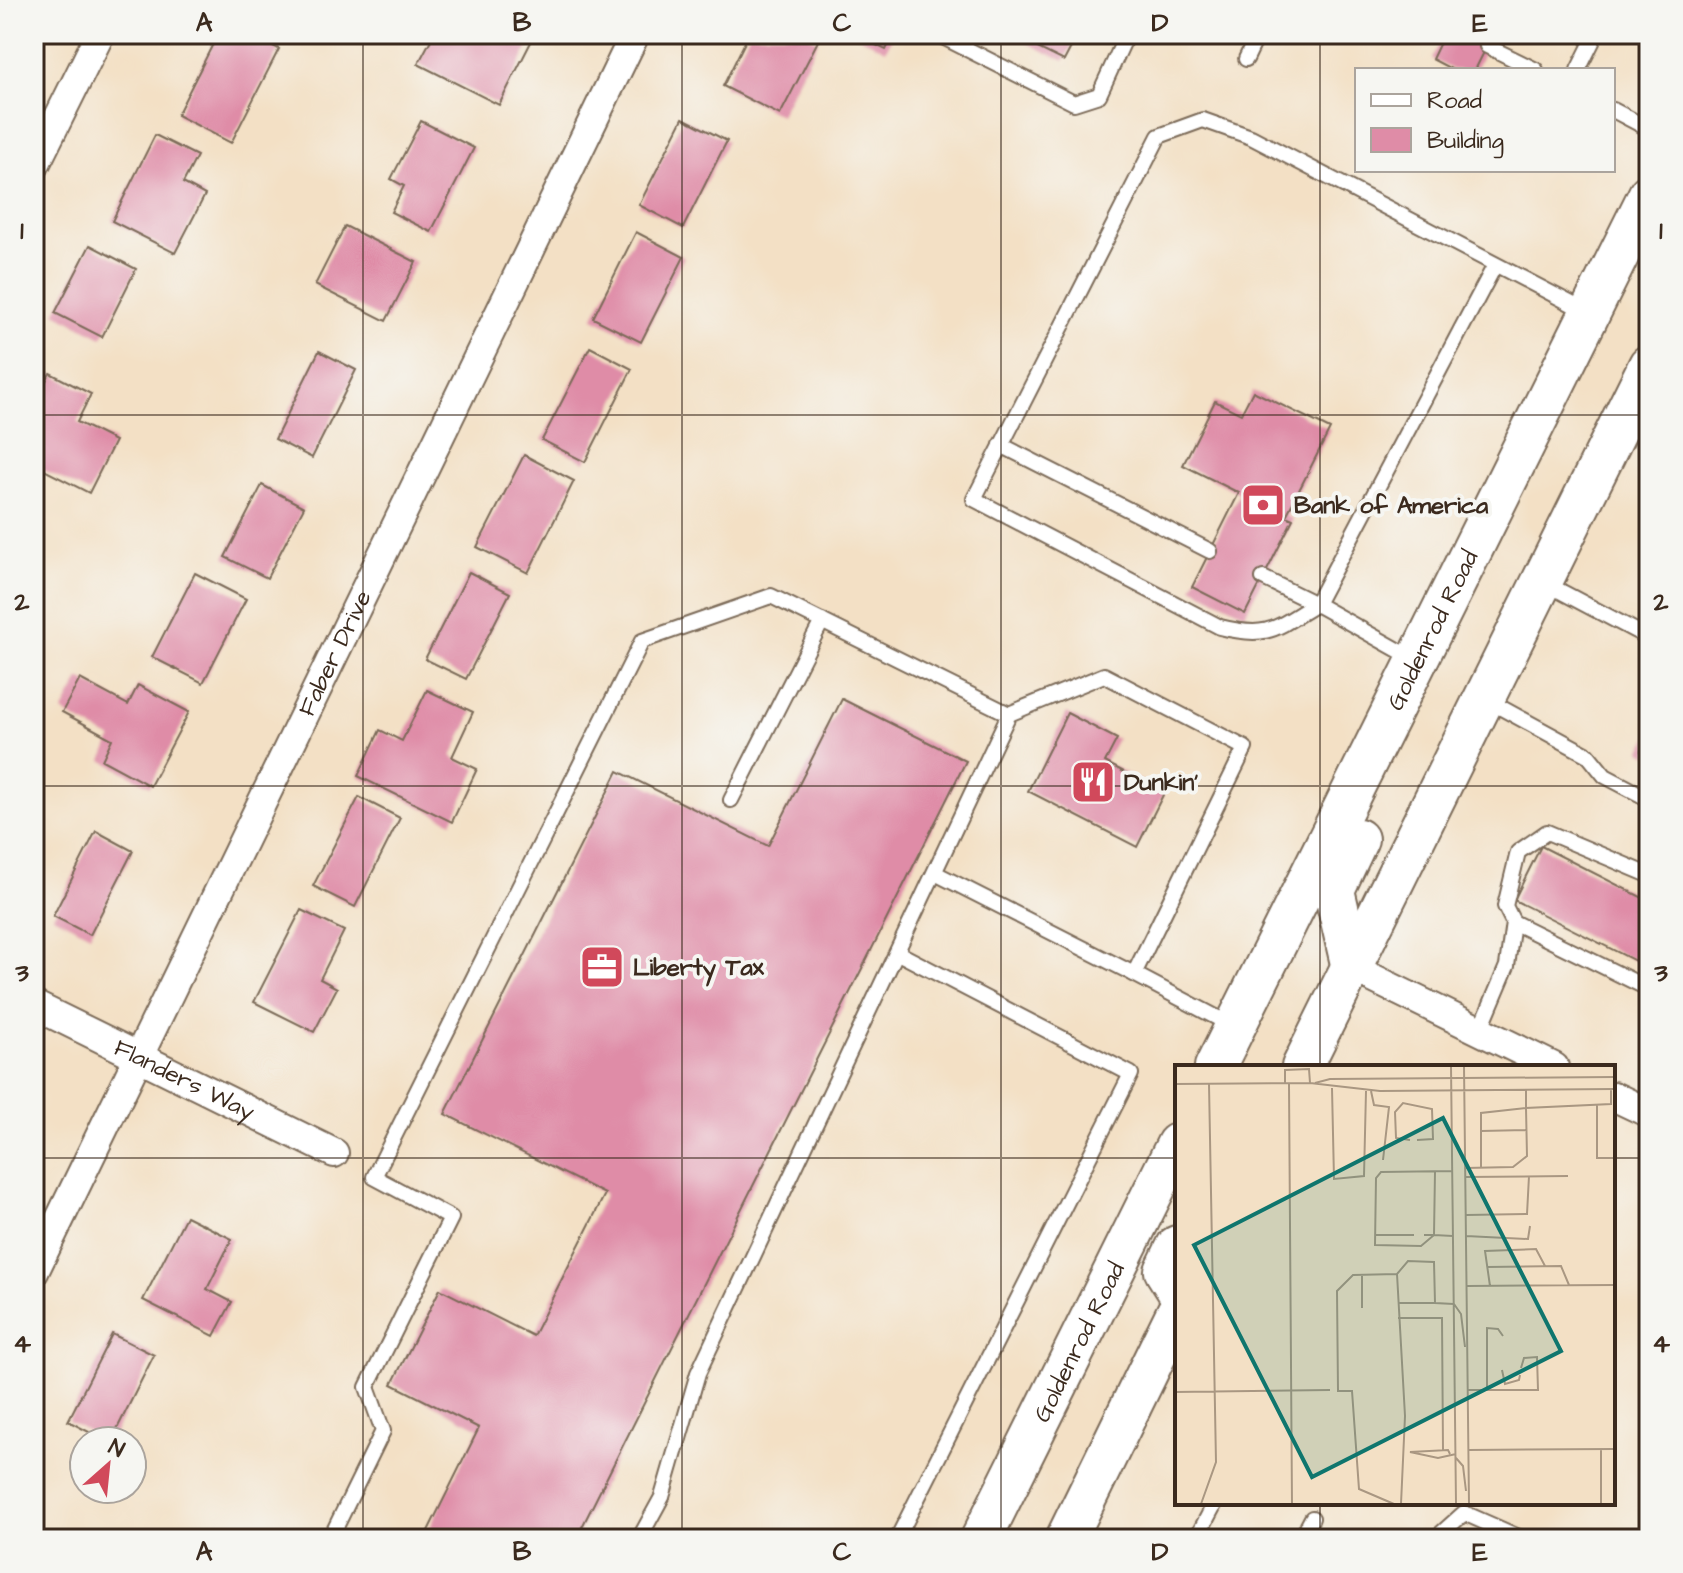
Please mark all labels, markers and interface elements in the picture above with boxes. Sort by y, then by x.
text: A [196,5,213,41]
text: B [513,5,532,41]
text: C [833,5,852,41]
text: D [1152,5,1169,41]
text: E [1472,5,1488,41]
legend [1355,68,1615,172]
text: Road [1427,84,1482,118]
text: Building [1427,124,1504,159]
text: 1 [20,213,24,249]
text: 1 [1659,213,1663,249]
bank icon: Bank of America [1239,481,1287,529]
place label: Bank of America [1294,489,1489,523]
street label: Goldenrod Road [1379,545,1487,716]
text: 2 [14,584,30,620]
text: 2 [1653,584,1669,620]
street label: Faber Drive [290,585,380,722]
restaurant icon: Dunkin' [1069,758,1117,806]
place label: Dunkin' [1124,766,1198,800]
office icon: Liberty Tax [578,943,626,991]
place label: Liberty Tax [633,951,765,987]
text: 3 [14,955,29,991]
text: 3 [1653,955,1668,991]
street label: Flanders Way [108,1031,260,1130]
inset map [1175,1065,1615,1505]
street label: Goldenrod Road [1026,1256,1134,1428]
text: 4 [13,1326,31,1362]
text: 4 [1652,1326,1670,1362]
north arrow [68,1425,148,1505]
text: N [103,1432,130,1466]
text: A [196,1534,213,1570]
text: B [513,1534,532,1570]
text: C [833,1534,852,1570]
text: D [1152,1534,1169,1570]
text: E [1472,1534,1488,1570]

